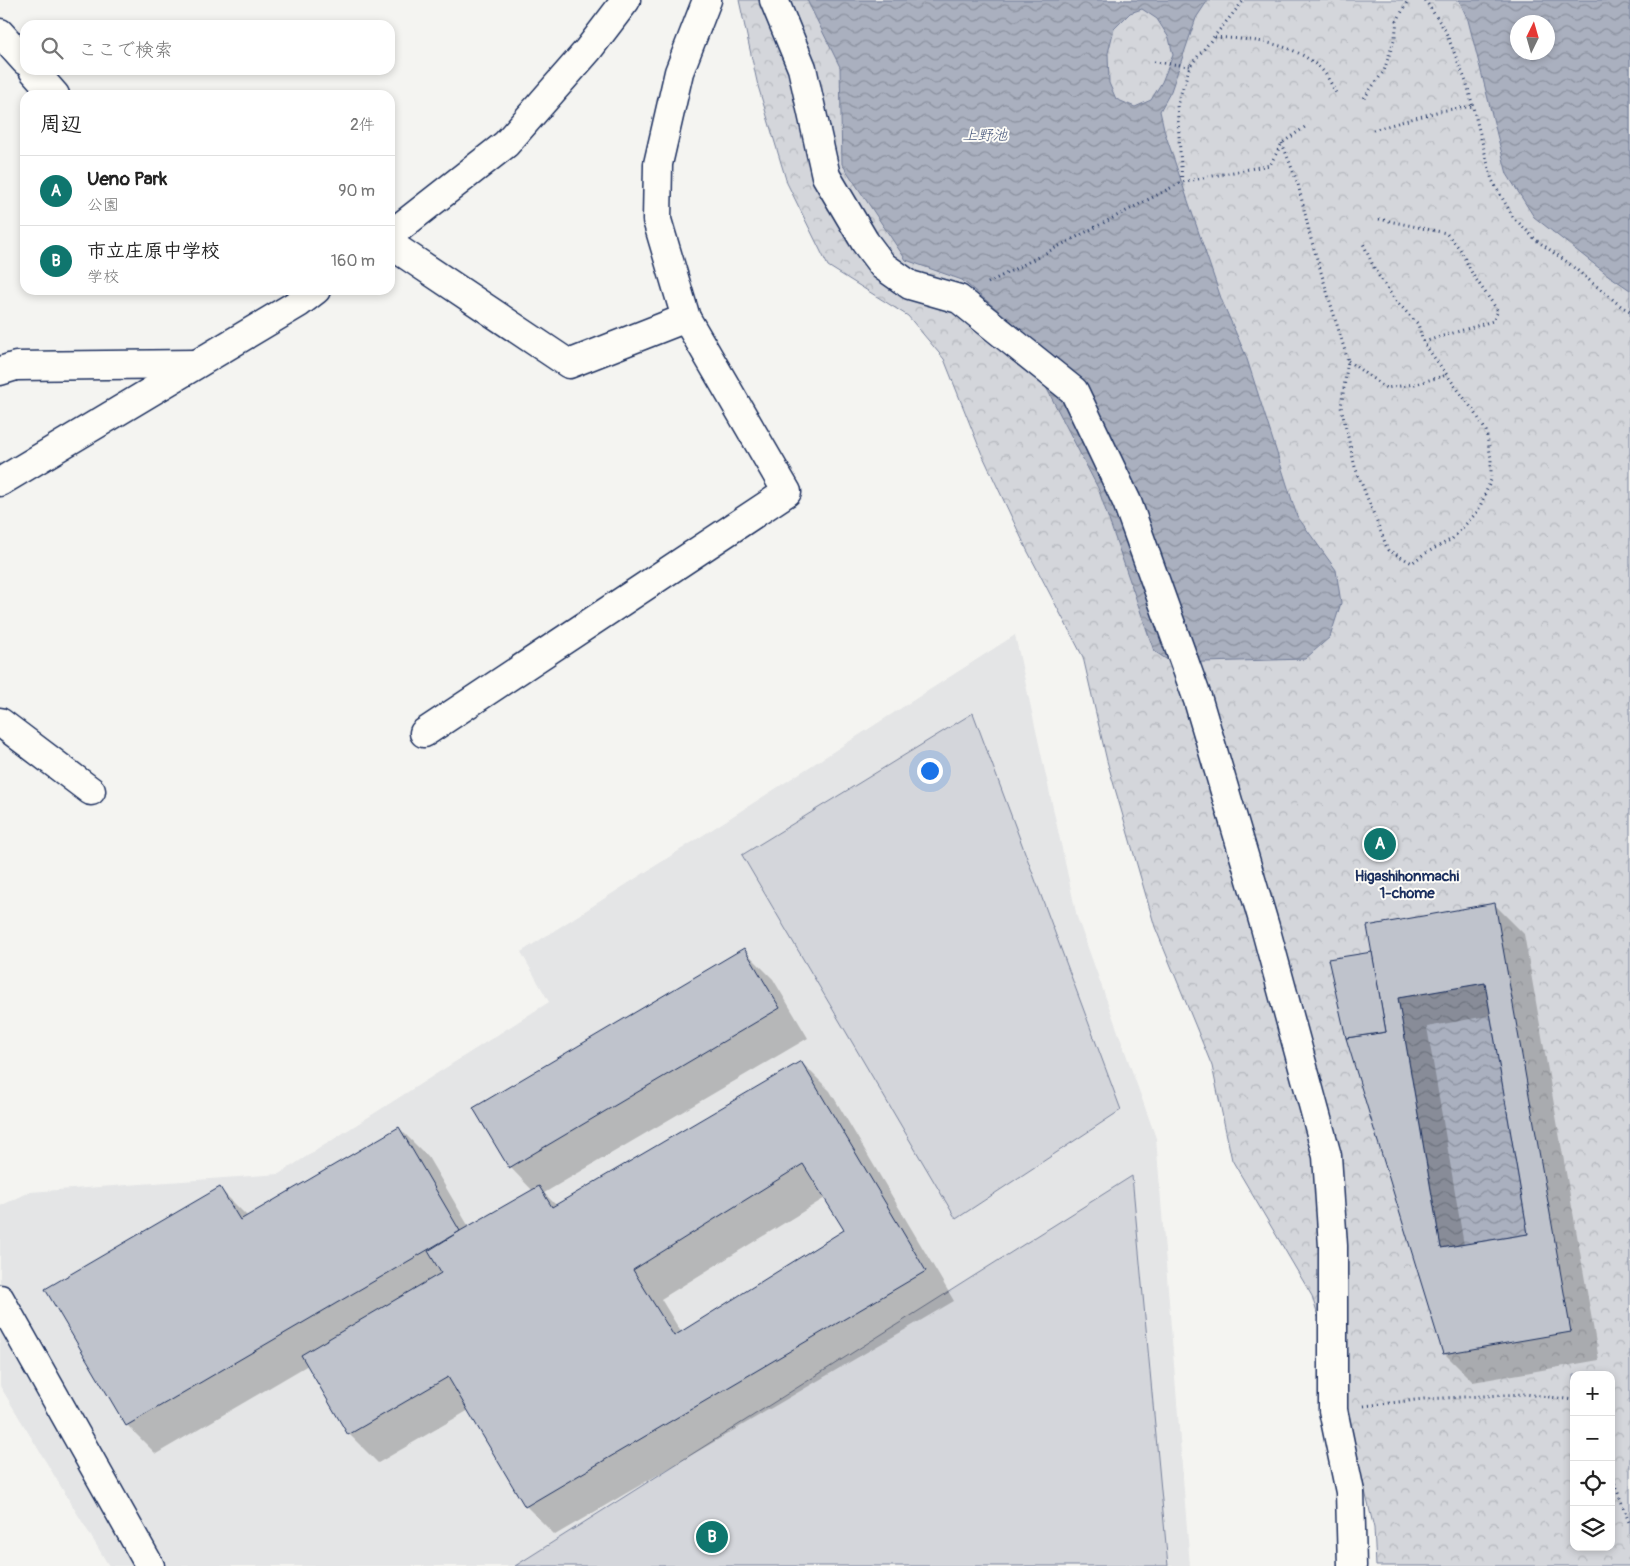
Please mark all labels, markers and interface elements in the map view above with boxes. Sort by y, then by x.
north arrow [1510,15,1555,60]
search box [20,20,395,75]
icon: search [38,34,66,62]
text: ここで検索 [78,38,173,62]
text: 周辺 [40,111,82,138]
text: 2件 [350,115,375,135]
water label: 上野池 [962,126,1008,145]
text: Ueno Park [87,167,167,191]
text: A [51,181,61,201]
text: 90 m [338,181,375,201]
text: 公園 [87,195,119,215]
text: 市立庄原中学校 [87,239,220,263]
text: B [51,251,61,271]
text: 160 m [331,251,375,271]
text: 学校 [87,267,119,287]
your location [917,758,943,784]
pin: A [1364,825,1396,863]
district label: Higashihonmachi 1-chome [1355,867,1460,903]
map controls [1570,1371,1615,1551]
button: + [1570,1371,1615,1416]
button: − [1570,1416,1615,1461]
button: locate [1570,1461,1615,1506]
button: layers [1570,1506,1615,1551]
pin: B [696,1518,728,1556]

